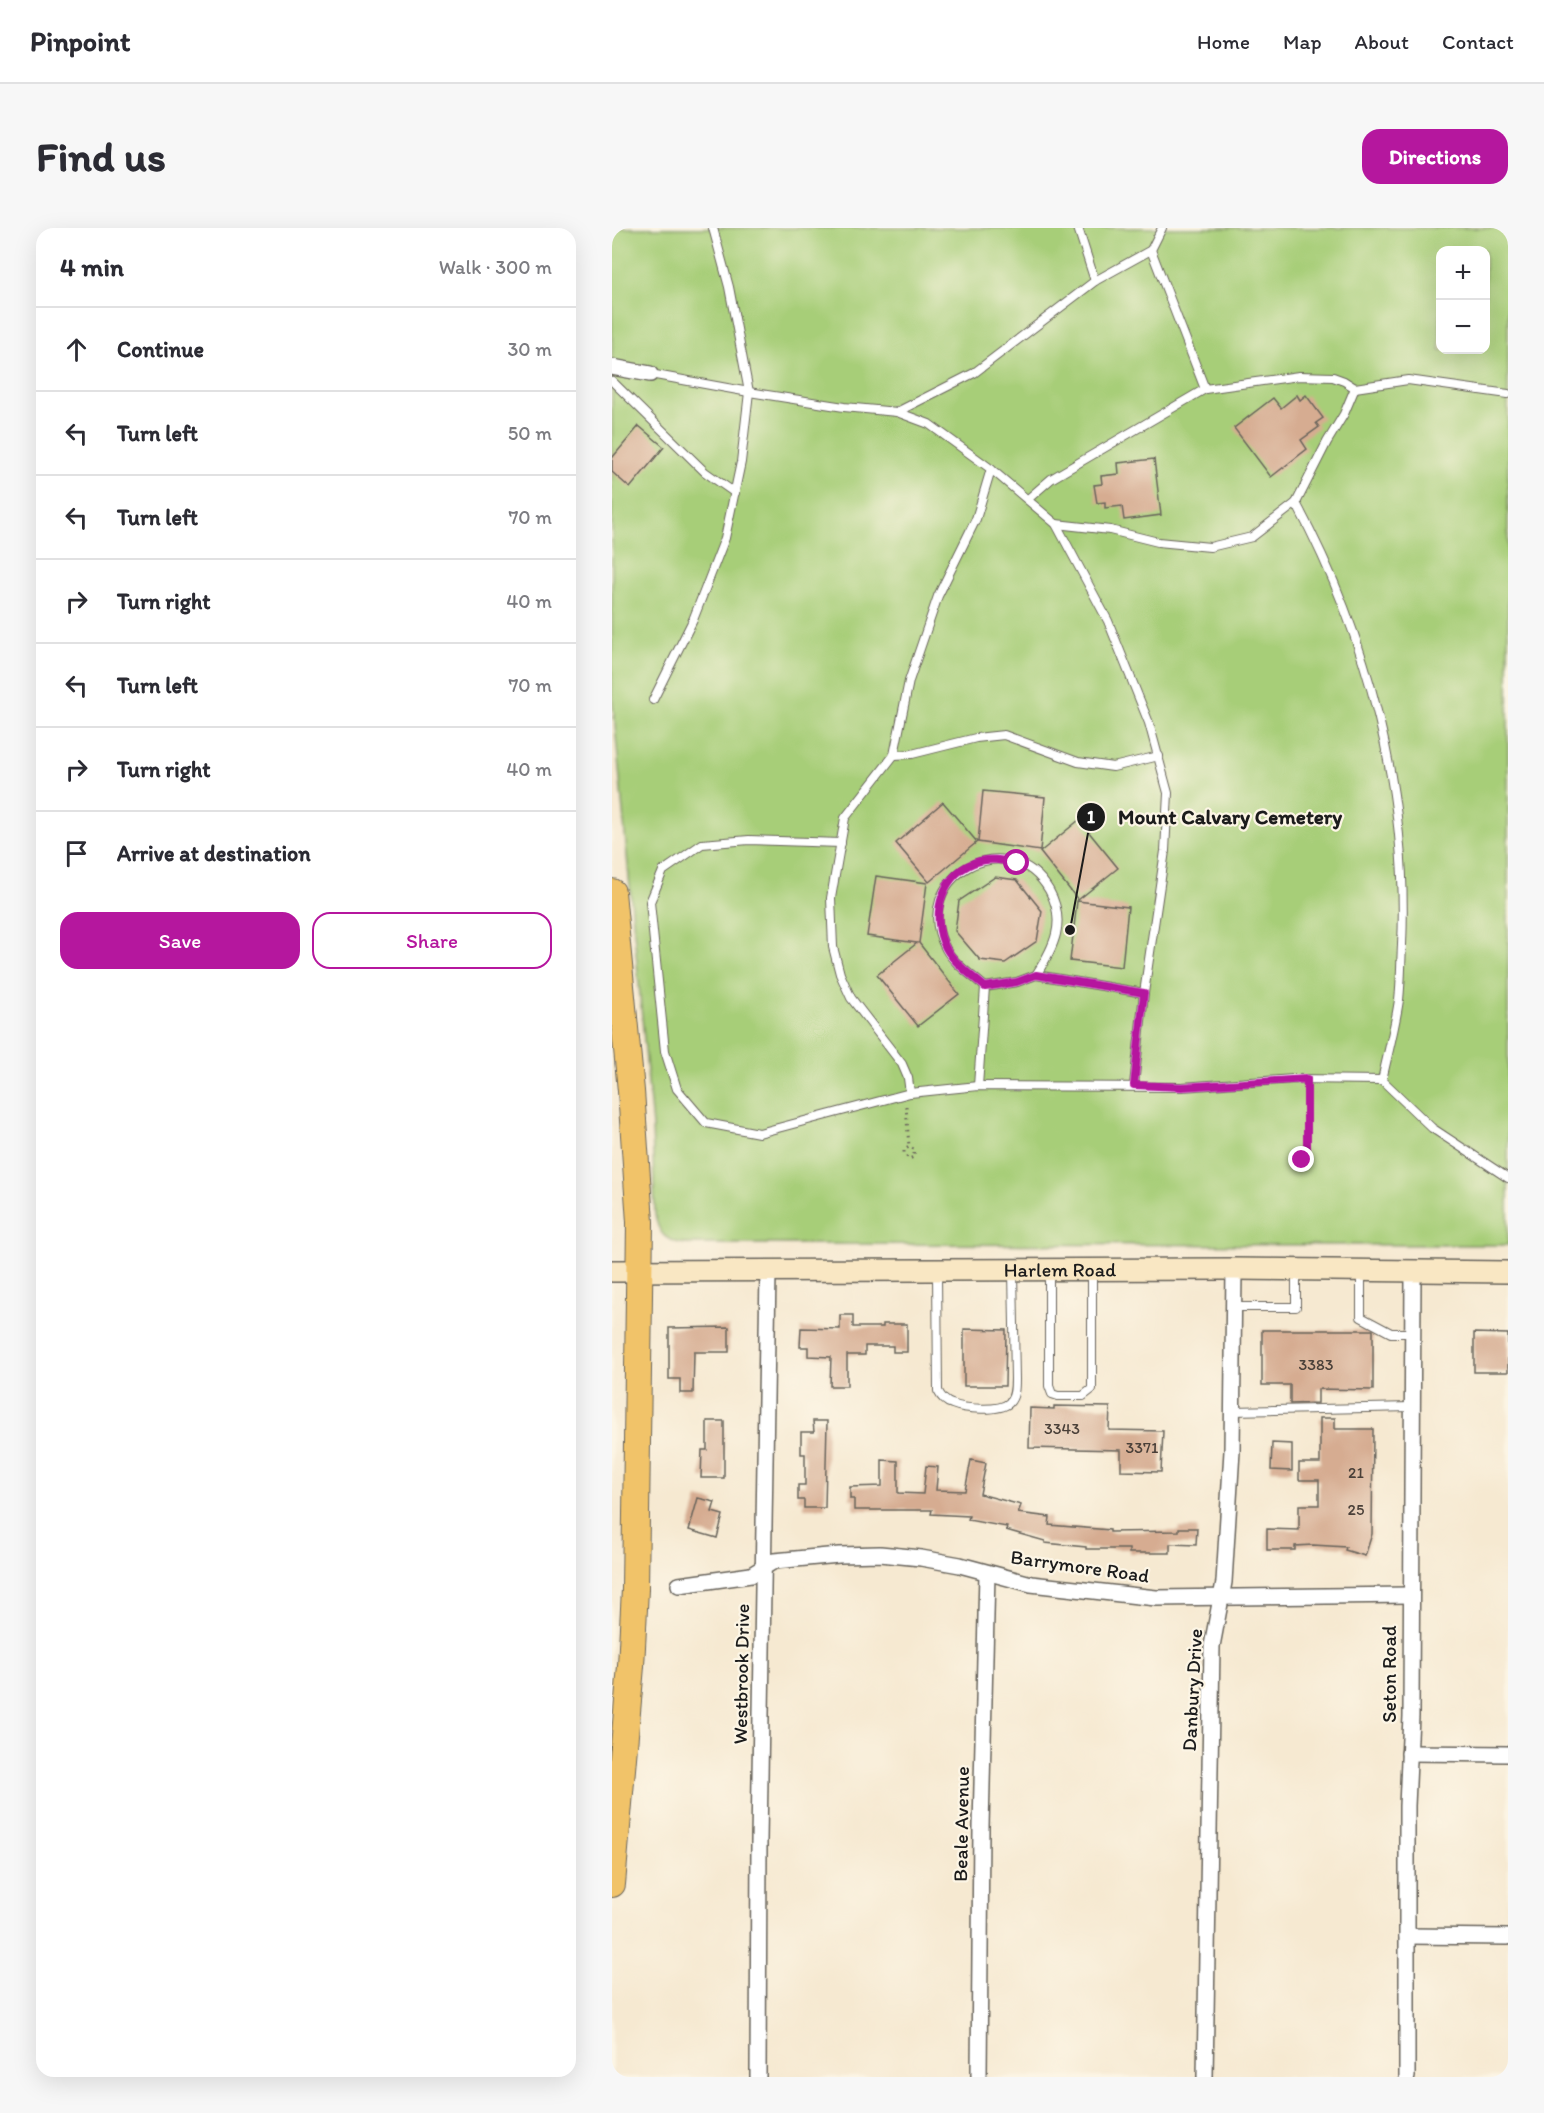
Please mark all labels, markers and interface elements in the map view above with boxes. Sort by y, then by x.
text: Pinpoint [30,24,131,58]
text: Home [1197,29,1250,54]
text: Map [1283,29,1322,54]
text: About [1355,29,1409,54]
text: Contact [1442,29,1514,54]
button: Directions [1362,129,1508,184]
text: Find us [36,131,166,182]
map controls [1436,246,1490,354]
button: + [1436,246,1490,300]
text: 4 min [60,251,124,283]
text: Walk · 300 m [439,255,552,279]
button: − [1436,300,1490,354]
icon: ahead [60,333,93,366]
text: Continue [117,336,204,363]
text: 30 m [507,337,552,361]
icon: left [60,417,93,450]
text: Turn left [117,420,198,447]
text: 50 m [508,421,552,445]
icon: left [60,501,93,534]
text: Turn left [117,504,198,531]
text: 70 m [508,505,552,529]
icon: right [60,585,93,618]
text: Turn right [117,588,211,615]
text: 40 m [506,589,552,613]
icon: left [60,669,93,702]
text: Turn left [117,672,198,699]
text: 70 m [508,673,552,697]
icon: right [60,753,93,786]
text: Turn right [117,756,211,783]
text: 40 m [506,757,552,781]
callout: Mount Calvary Cemetery [1076,797,1353,836]
text: Mount Calvary Cemetery [1118,804,1342,830]
text: 1 [1087,806,1096,828]
icon: arrive [60,837,93,870]
text: Arrive at destination [117,840,311,867]
route start [1003,849,1029,875]
button: Save [60,912,300,969]
button: Share [312,912,552,969]
route end [1288,1146,1314,1172]
street label: Harlem Road [1004,1257,1116,1282]
house number: 3383 [1299,1355,1334,1374]
house number: 3343 [1044,1419,1080,1438]
house number: 3371 [1126,1438,1159,1457]
house number: 21 [1348,1463,1364,1482]
house number: 25 [1348,1500,1364,1519]
street label: Barrymore Road [1009,1544,1151,1588]
street label: Westbrook Drive [728,1603,754,1745]
street label: Seton Road [1377,1625,1401,1723]
street label: Danbury Drive [1177,1628,1207,1752]
street label: Beale Avenue [948,1766,974,1882]

